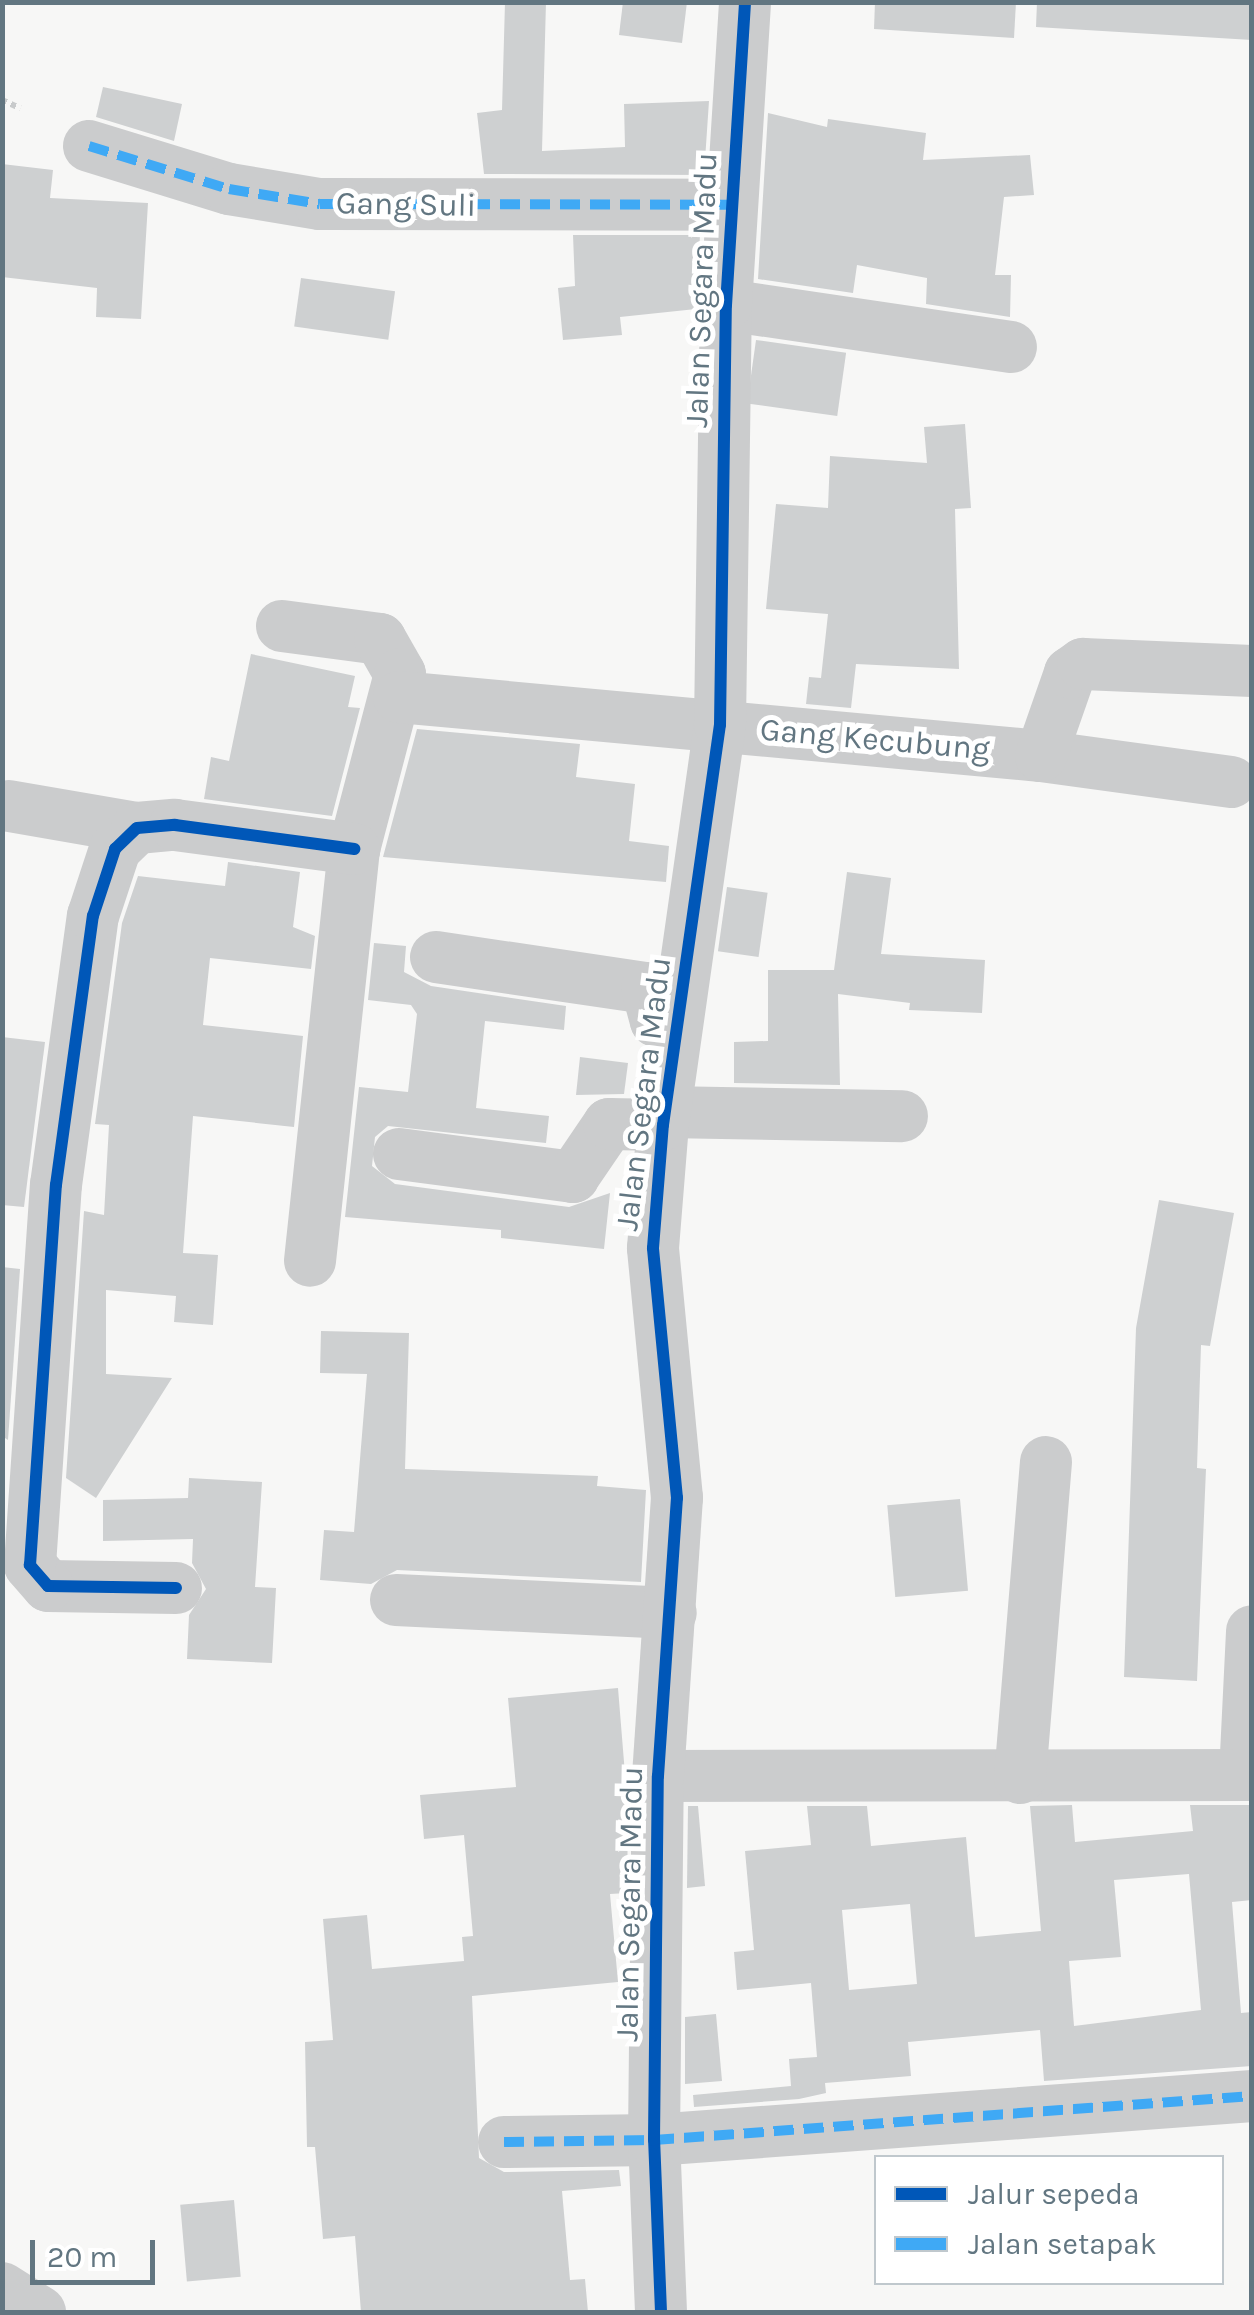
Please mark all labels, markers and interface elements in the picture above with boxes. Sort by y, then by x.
street label: Jalan Segara Madu [678,152,726,428]
street label: Gang Suli [335,185,477,225]
street label: Gang Kecubung [758,711,992,769]
street label: Jalan Segara Madu [608,955,680,1233]
street label: Jalan Segara Madu [608,1766,652,2042]
legend [874,2155,1224,2285]
text: Jalur sepeda [968,2176,1140,2212]
scale bar [35,2220,160,2282]
text: Jalan setapak [968,2226,1157,2262]
text: 20 m [47,2239,117,2275]

